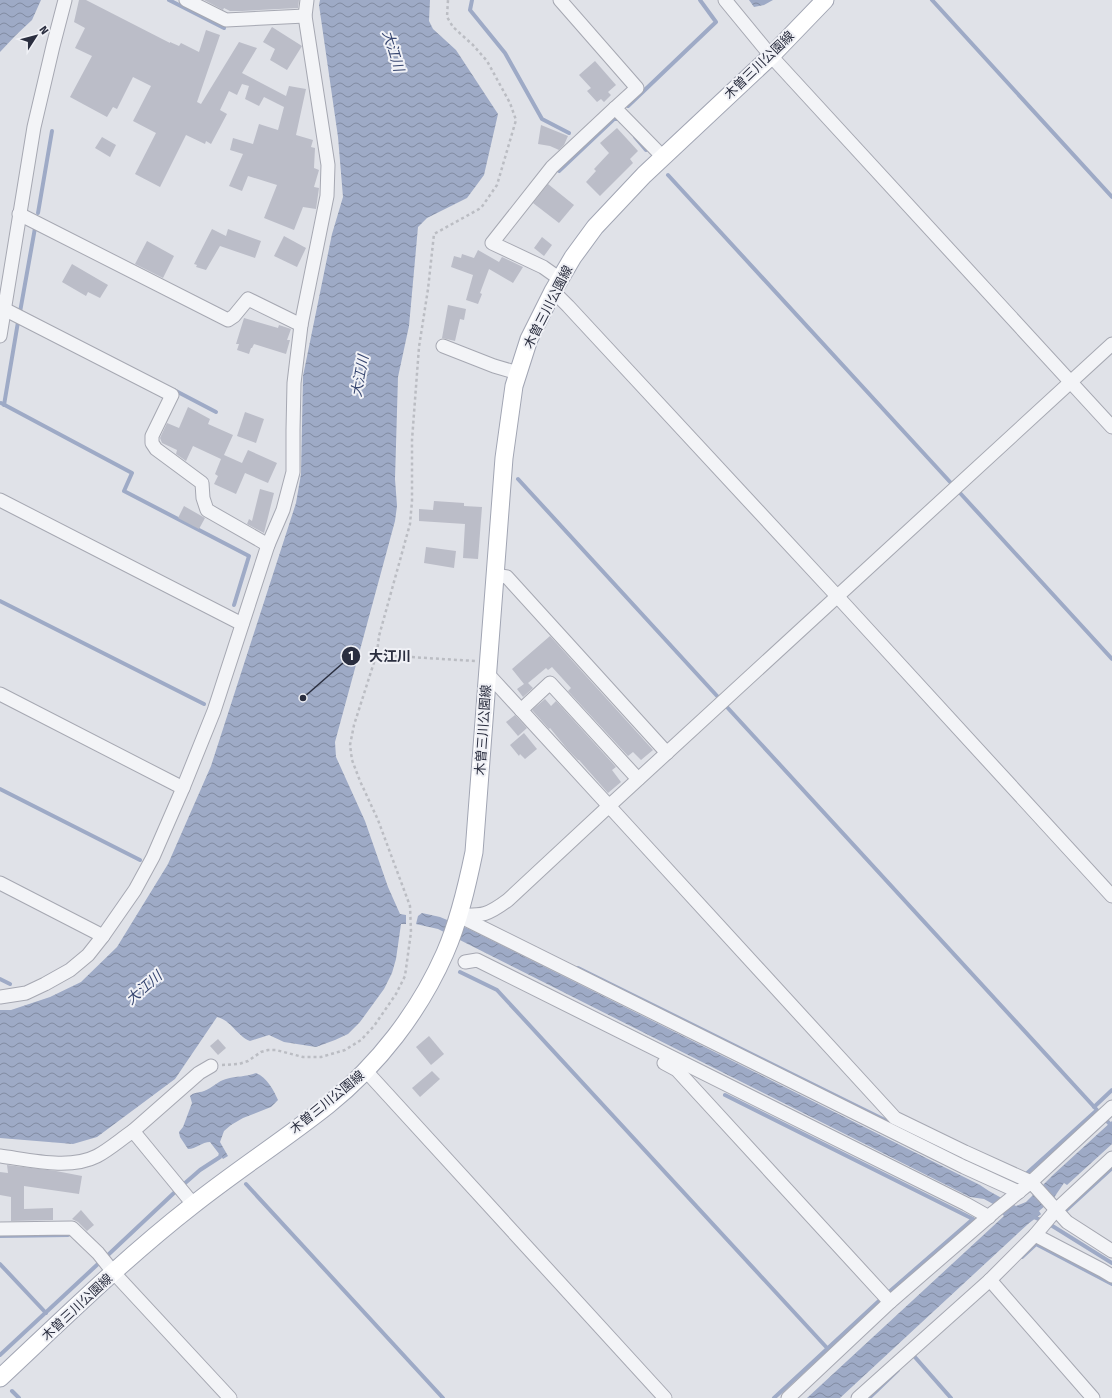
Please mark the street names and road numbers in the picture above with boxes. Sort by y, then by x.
street label: 木曽三川公園線 [721,28,797,102]
street label: 木曽三川公園線 [521,263,575,351]
street label: 木曽三川公園線 [472,684,494,776]
street label: 木曽三川公園線 [287,1068,367,1136]
street label: 木曽三川公園線 [39,1270,115,1344]

